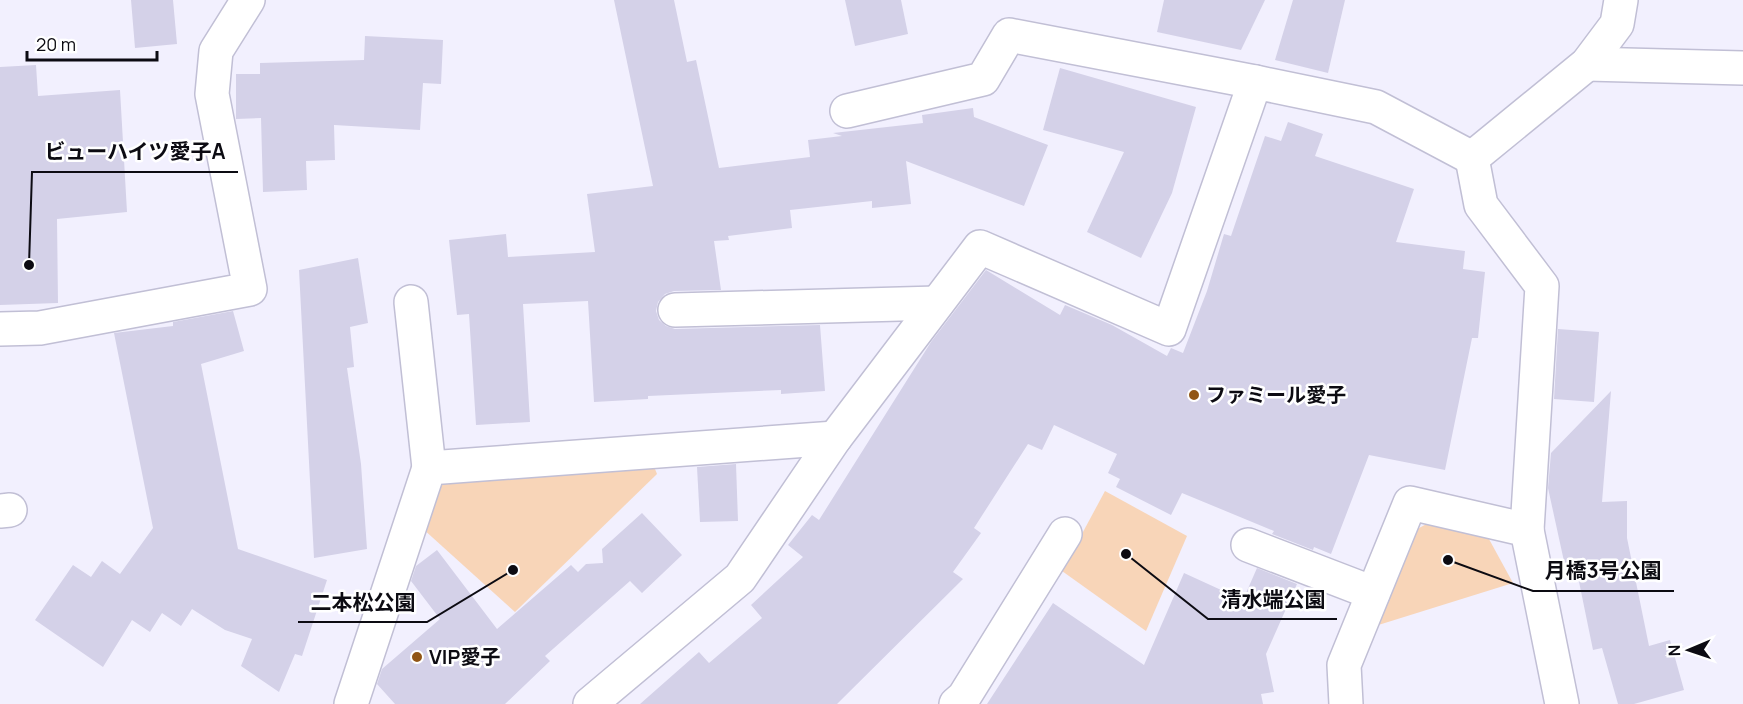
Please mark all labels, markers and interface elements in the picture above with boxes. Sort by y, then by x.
scale bar [27,24,158,62]
text: 20 m [36,32,76,56]
callout: ビューハイツ愛子A [32,133,238,172]
text: ビューハイツ愛子A [44,137,226,165]
place label: ファミール愛子 [1206,381,1346,408]
marker: ファミール愛子 [1187,388,1201,402]
callout: 月橋3号公園 [1533,552,1674,591]
text: 月橋3号公園 [1544,556,1662,584]
callout: 清水端公園 [1208,580,1337,619]
callout: 二本松公園 [298,583,427,622]
text: 清水端公園 [1221,585,1326,613]
text: 二本松公園 [311,588,416,616]
north arrow [1659,620,1719,680]
place label: VIP愛子 [429,643,500,670]
text: N [1663,644,1685,657]
marker: VIP愛子 [410,650,424,664]

